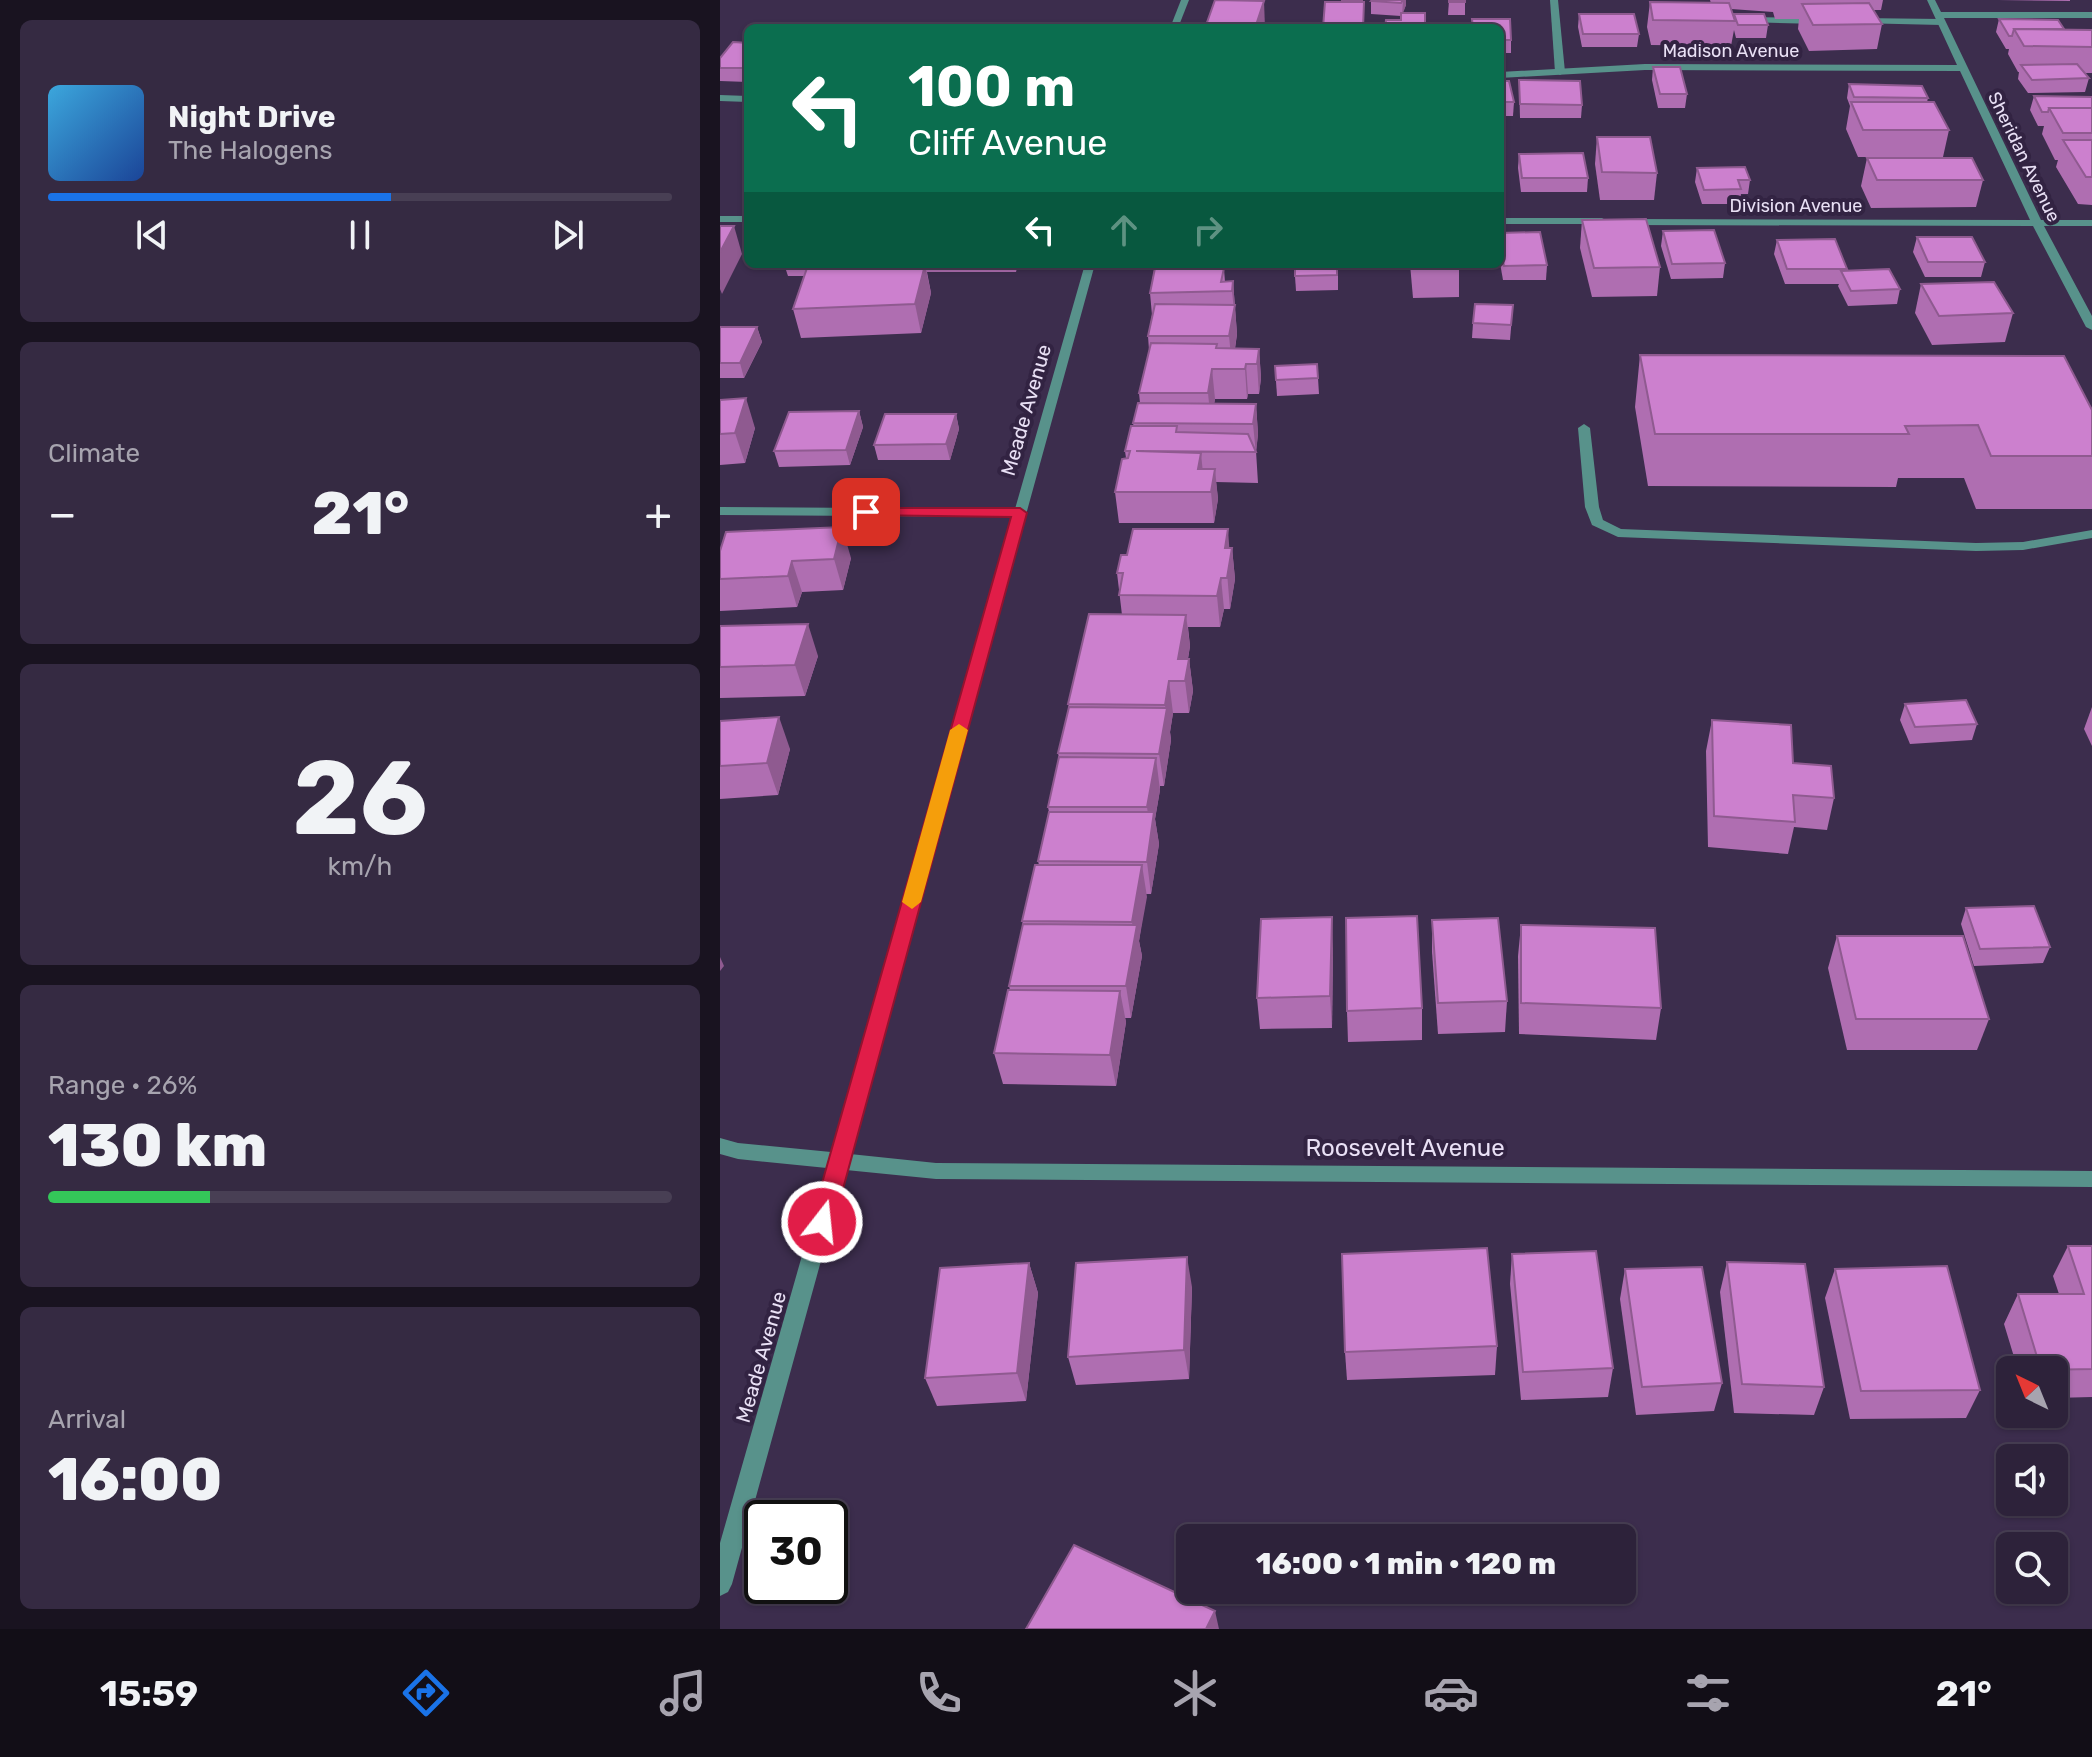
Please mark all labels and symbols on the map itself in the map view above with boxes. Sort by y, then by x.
street label: Madison Avenue [1663,40,1799,62]
street label: Sheridan Avenue [1983,88,2065,226]
street label: Division Avenue [1730,195,1862,217]
street label: Meade Avenue [996,341,1056,479]
pin [832,478,900,546]
street label: Roosevelt Avenue [1305,1134,1505,1162]
position arrow [780,1180,864,1264]
street label: Meade Avenue [731,1288,791,1426]
north arrow [1996,1356,2068,1428]
speed limit sign: 30 [744,1500,848,1604]

